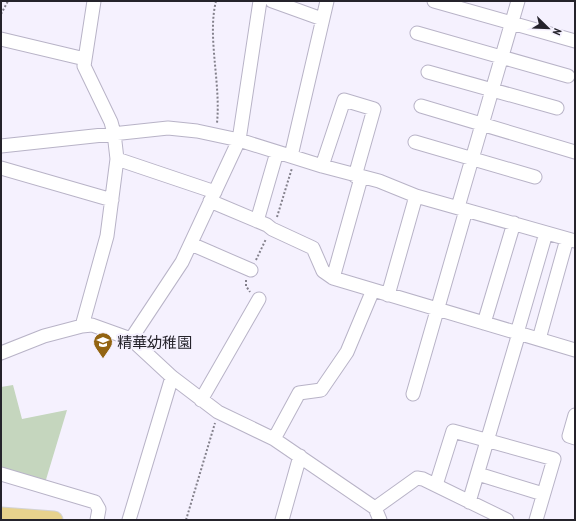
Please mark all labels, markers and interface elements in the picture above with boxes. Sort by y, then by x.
north arrow [528,8,568,48]
text: N [550,26,565,37]
school or university icon: 精華幼稚園 [92,331,114,359]
place label: 精華幼稚園 [117,333,192,352]

